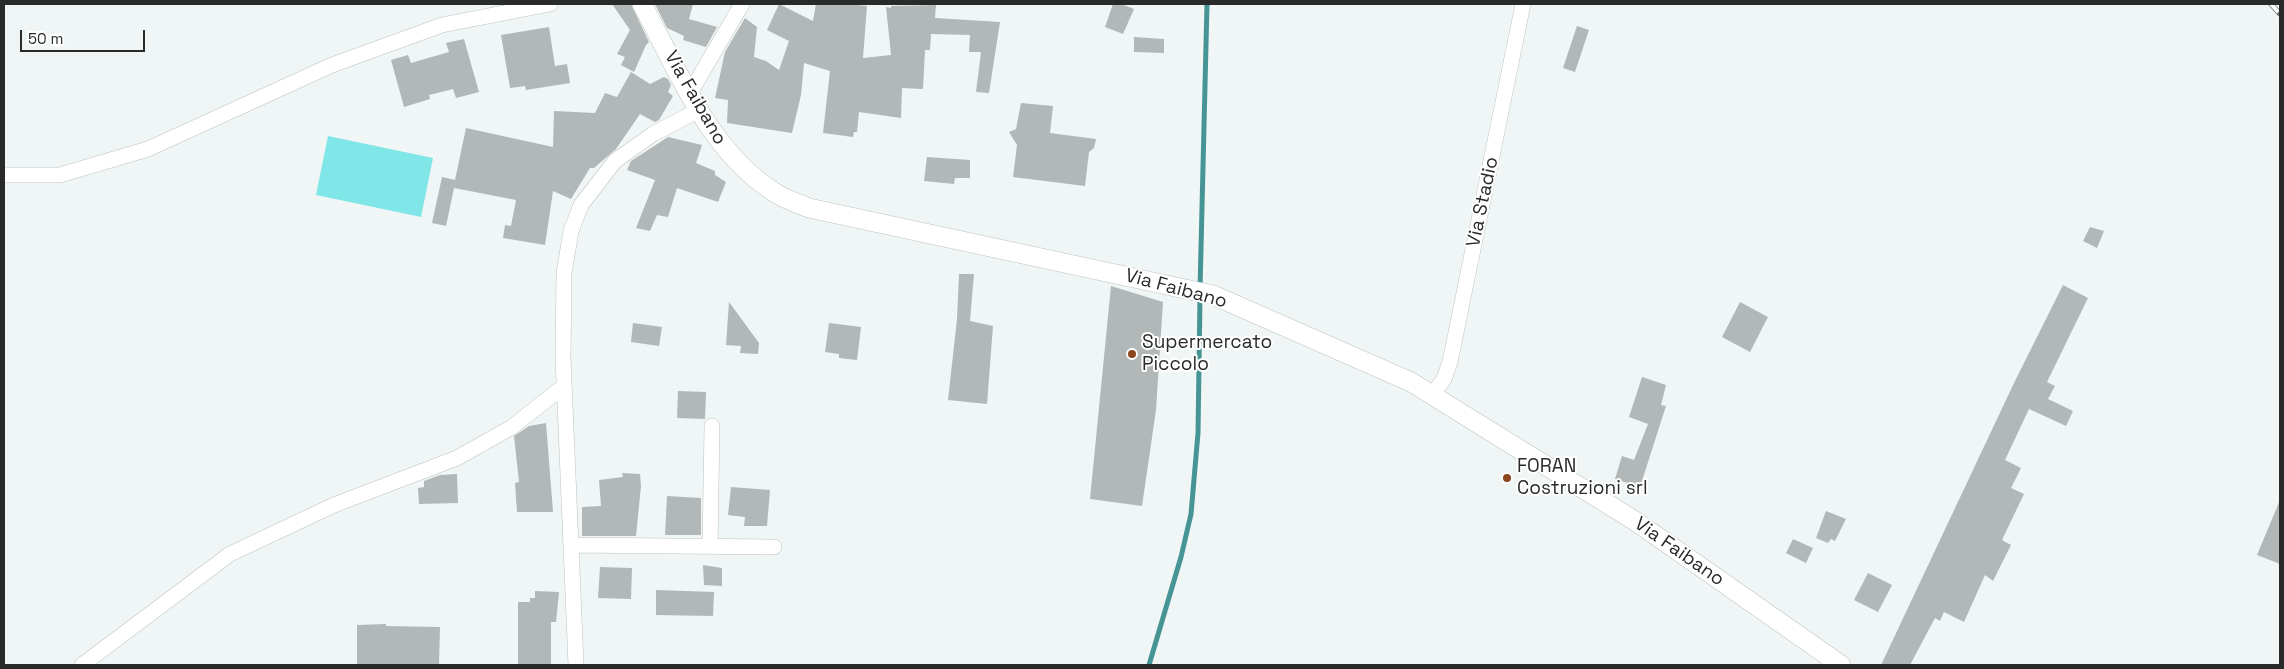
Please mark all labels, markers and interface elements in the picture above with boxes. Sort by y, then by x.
scale bar [22,20,148,52]
text: 50 m [28,29,63,48]
street label: Via Faibano [659,47,731,149]
street label: Via Stadio [1462,155,1504,249]
street label: Via Faibano [1123,264,1229,314]
place label: Supermercato Piccolo [1142,332,1272,376]
marker: Supermercato Piccolo [1126,348,1138,360]
place label: FORAN Costruzioni srl [1517,456,1648,500]
marker: FORAN Costruzioni srl [1501,472,1513,484]
street label: Via Faibano [1630,513,1728,591]

